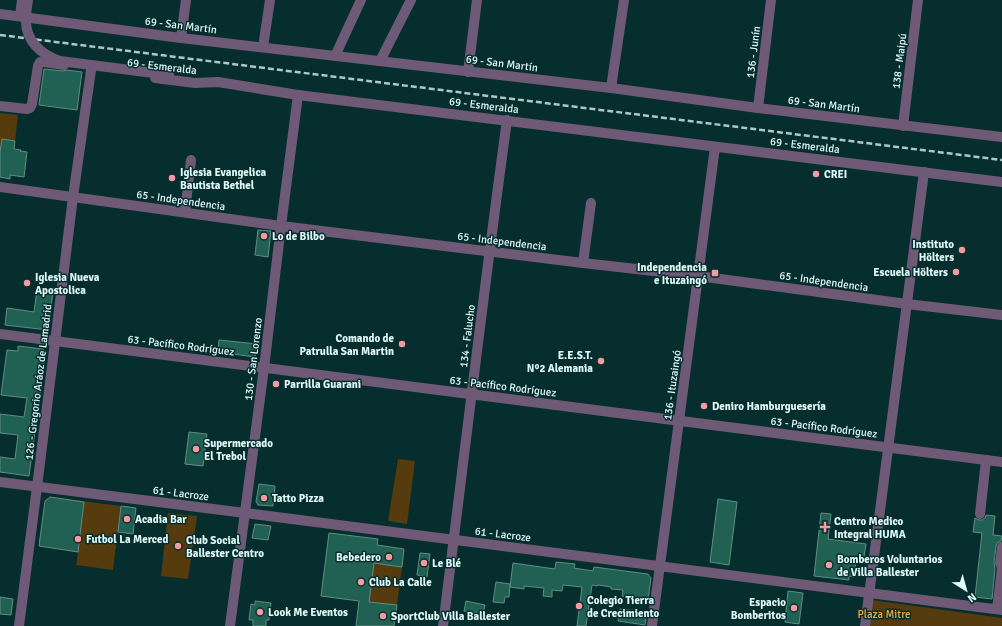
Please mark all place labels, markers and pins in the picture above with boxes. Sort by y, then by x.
place label: Iglesia Evangelica Bautista Bethel [180,166,267,192]
place label: CREI [824,168,847,181]
marker: CREI [811,169,821,179]
marker: Iglesia Evangelica Bautista Bethel [167,173,177,183]
place label: Lo de Bilbo [272,230,325,243]
marker: Lo de Bilbo [259,231,269,241]
place label: Instituto Hölters [912,238,954,264]
marker: Instituto Hölters [957,245,967,255]
place label: Independencia e Ituzaingó [637,261,707,287]
place label: Escuela Hölters [873,266,948,279]
marker: Escuela Hölters [951,267,961,277]
marker: Independencia e Ituzaingó [710,268,720,278]
place label: Iglesia Nueva Apostolica [35,271,100,297]
marker: Iglesia Nueva Apostolica [22,278,32,288]
place label: Comando de Patrulla San Martin [300,332,395,358]
marker: Comando de Patrulla San Martin [397,339,407,349]
place label: E.E.S.T. Nº2 Alemania [527,349,593,375]
marker: E.E.S.T. Nº2 Alemania [596,356,606,366]
place label: Parrilla Guarani [284,378,361,391]
marker: Parrilla Guarani [271,379,281,389]
place label: Deniro Hamburguesería [712,400,826,413]
marker: Deniro Hamburguesería [699,401,709,411]
place label: Supermercado El Trebol [204,437,273,463]
marker: Supermercado El Trebol [191,444,201,454]
place label: Tatto Pizza [272,492,324,505]
marker: Tatto Pizza [259,493,269,503]
place label: Acadia Bar [135,513,187,526]
marker: Acadia Bar [122,514,132,524]
place label: Centro Medico Integral HUMA [834,515,906,541]
marker: Centro Medico Integral HUMA [819,521,831,533]
place label: Futbol La Merced [86,533,168,546]
marker: Futbol La Merced [73,534,83,544]
place label: Club Social Ballester Centro [186,534,264,560]
marker: Club Social Ballester Centro [173,541,183,551]
place label: Bebedero [336,551,381,564]
marker: Bebedero [384,552,394,562]
place label: Bomberos Voluntarios de Villa Ballester [837,553,943,579]
place label: Le Blé [432,557,462,570]
marker: Le Blé [419,558,429,568]
marker: Bomberos Voluntarios de Villa Ballester [824,560,834,570]
place label: Club La Calle [369,576,432,589]
marker: Club La Calle [356,577,366,587]
place label: Colegio Tierra de Crecimiento [587,594,660,620]
place label: Espacio Bomberitos [731,596,786,622]
marker: Colegio Tierra de Crecimiento [574,601,584,611]
marker: Espacio Bomberitos [789,603,799,613]
place label: Look Me Eventos [268,606,348,619]
marker: Look Me Eventos [255,607,265,617]
place label: SportClub Villa Ballester [391,610,511,623]
marker: SportClub Villa Ballester [378,611,388,621]

